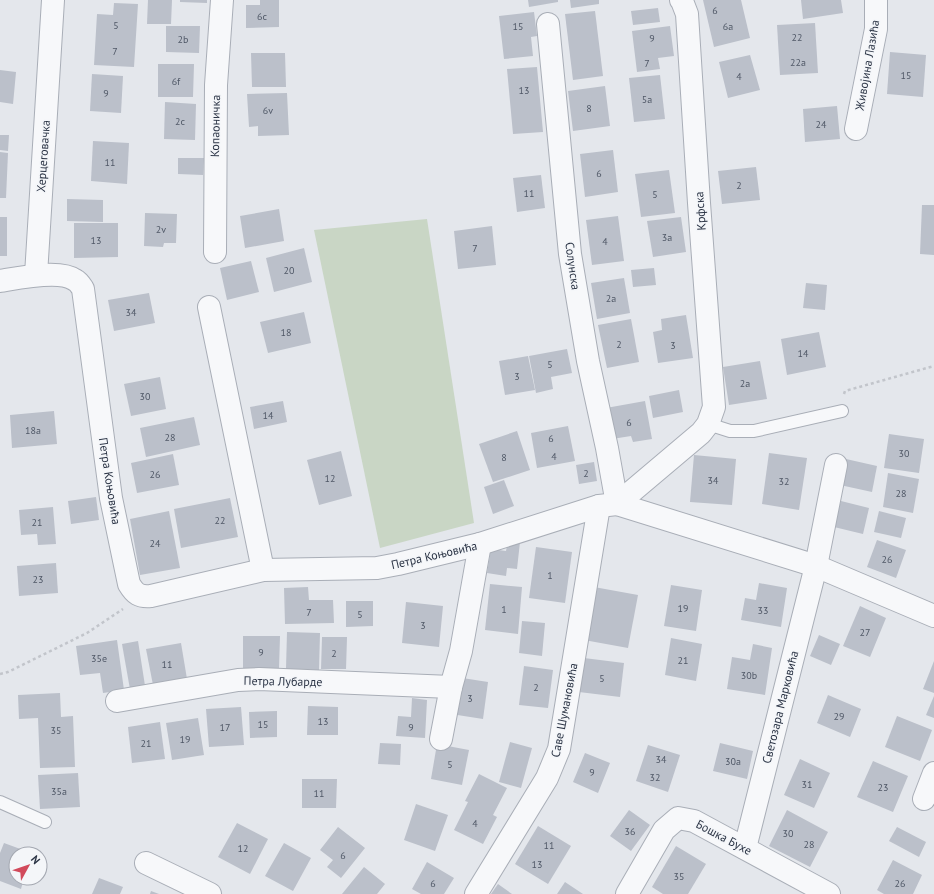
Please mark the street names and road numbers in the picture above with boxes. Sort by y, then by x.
street label: Живојина Лазића [851,18,882,112]
street label: Копаоничка [207,95,223,157]
street label: Херцеговачка [33,119,53,193]
street label: Крфска [691,191,709,231]
street label: Солунска [562,241,584,291]
street label: Петра Коњовића [96,436,124,526]
street label: Петра Коњовића [389,538,479,572]
street label: Светозара Марковића [759,649,801,765]
street label: Саве Шумановића [547,661,581,758]
street label: Петра Лубарде [243,673,323,689]
street label: Бошка Бухе [694,816,754,858]

